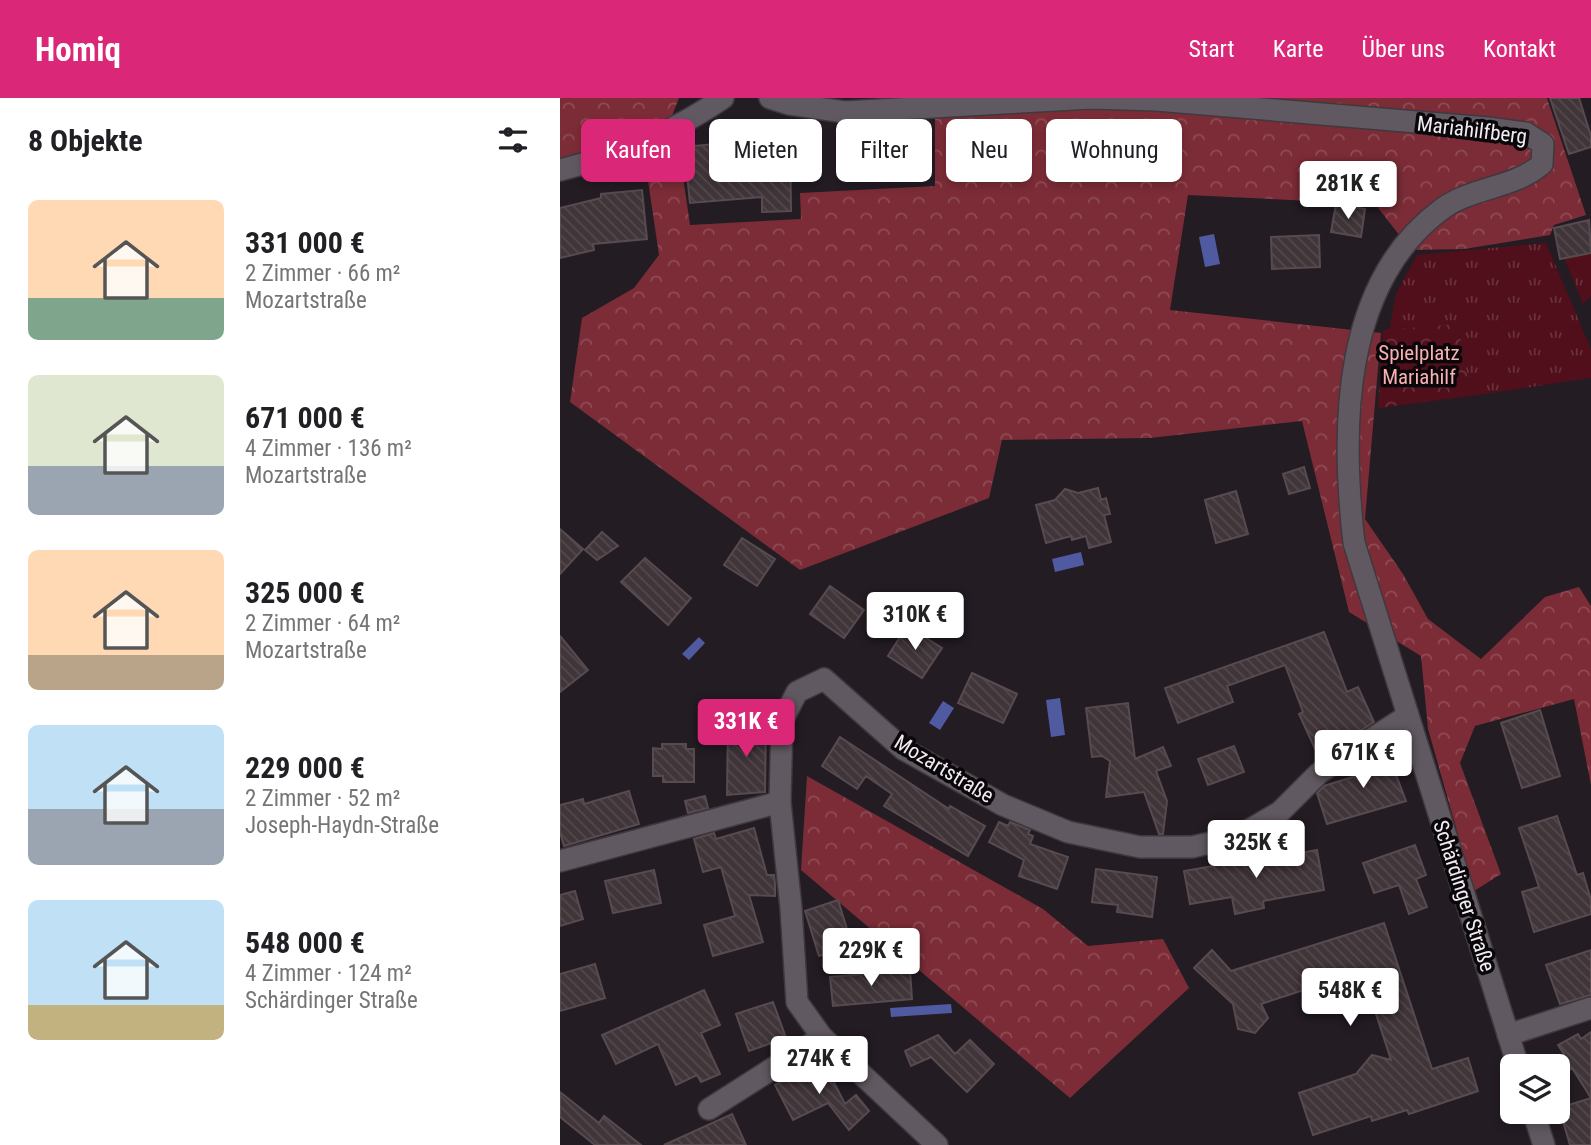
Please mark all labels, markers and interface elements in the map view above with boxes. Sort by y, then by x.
text: Homiq [35,30,121,69]
text: Start [1189,35,1235,63]
text: Karte [1273,35,1323,63]
text: Über uns [1361,35,1445,63]
text: Kontakt [1483,35,1556,63]
street label: Mariahilfberg [1416,111,1528,149]
chip: Kaufen [581,119,695,182]
chip: Mieten [709,119,822,182]
chip: Filter [836,119,932,182]
chip: Neu [946,119,1032,182]
chip: Wohnung [1046,119,1182,182]
icon: filters [494,121,532,159]
text: 8 Objekte [28,123,143,158]
pin: 281K € [1291,162,1405,221]
text: 281K € [1316,170,1380,197]
text: 331 000 € [245,225,365,260]
icon: home [84,228,168,312]
text: 2 Zimmer · 66 m² [245,260,400,287]
text: Mozartstraße [245,287,367,314]
park label: Spielplatz Mariahilf [1378,341,1460,389]
text: 671 000 € [245,400,365,435]
icon: home [84,403,168,487]
text: 4 Zimmer · 136 m² [245,435,412,462]
text: Mozartstraße [245,462,367,489]
text: 325 000 € [245,575,365,610]
icon: home [84,578,168,662]
pin: 310K € [858,592,972,652]
text: 310K € [883,601,947,628]
text: 2 Zimmer · 64 m² [245,610,400,637]
text: Mozartstraße [245,637,367,664]
pin: 331K € [689,700,803,759]
text: 331K € [714,708,778,735]
street label: Mozartstraße [890,730,998,808]
pin: 671K € [1306,730,1420,790]
text: 671K € [1331,739,1395,766]
text: 229 000 € [245,750,365,785]
icon: home [84,753,168,837]
text: 2 Zimmer · 52 m² [245,785,400,812]
text: Joseph-Haydn-Straße [245,812,439,839]
street label: Schärdinger Straße [1428,817,1500,975]
pin: 325K € [1199,820,1313,880]
text: 325K € [1224,829,1288,856]
text: 548 000 € [245,925,365,960]
icon: home [84,928,168,1012]
pin: 229K € [814,928,928,988]
text: 229K € [839,937,903,964]
text: 4 Zimmer · 124 m² [245,960,412,987]
pin: 548K € [1293,968,1407,1028]
text: 548K € [1318,977,1382,1004]
text: Schärdinger Straße [245,987,418,1014]
pin: 274K € [762,1037,876,1096]
text: 274K € [787,1045,851,1072]
map controls [1500,1054,1570,1124]
button: layers [1500,1054,1570,1124]

